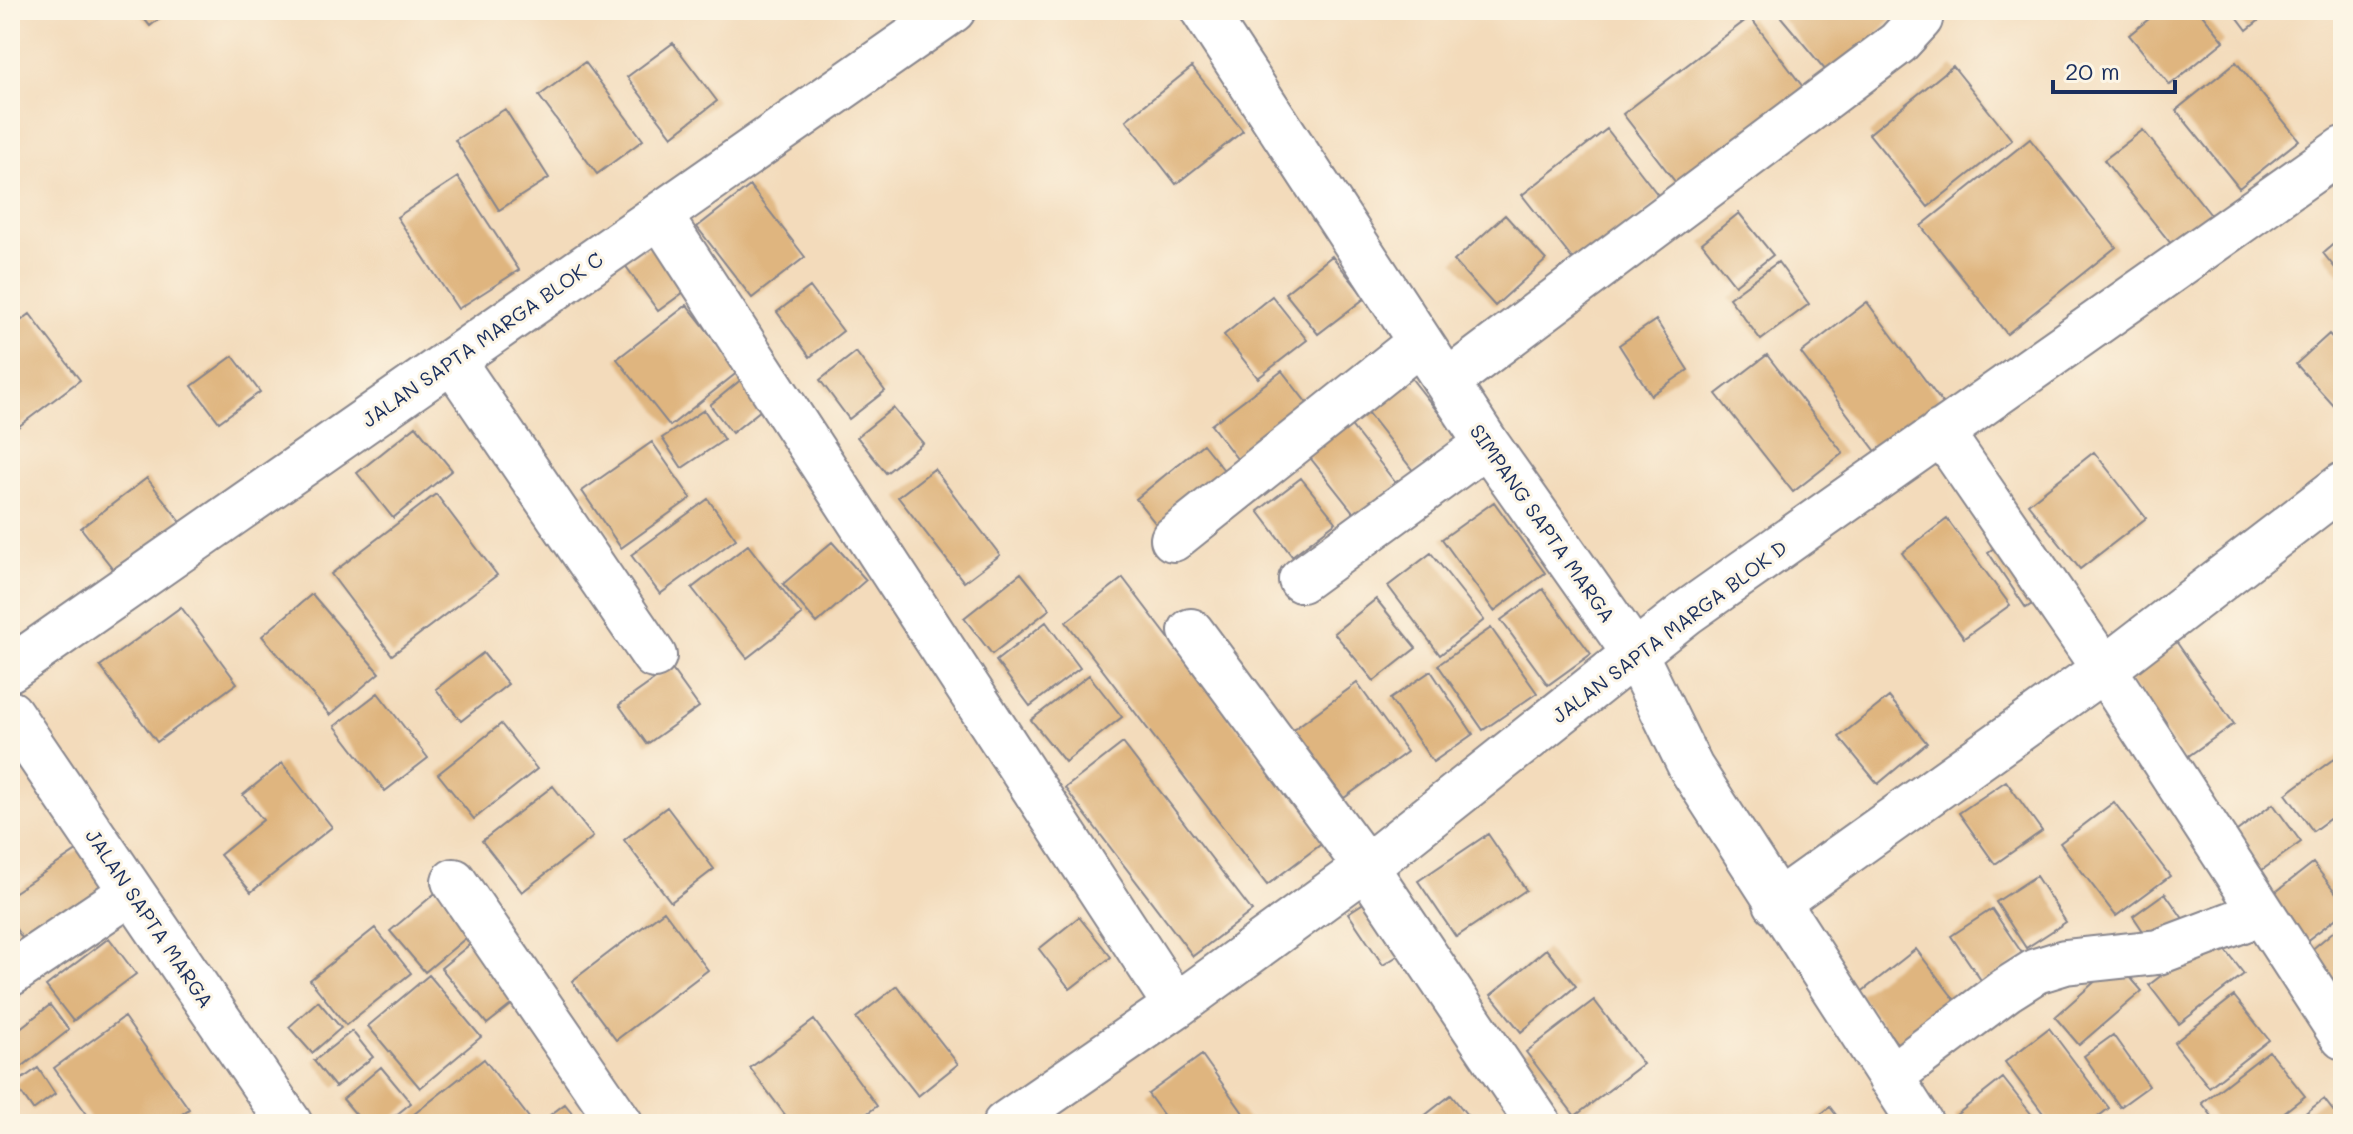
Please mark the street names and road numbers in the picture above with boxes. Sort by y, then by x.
street label: JALAN SAPTA MARGA BLOK C [356,246,608,432]
street label: SIMPANG SAPTA MARGA [1465,419,1621,627]
street label: JALAN SAPTA MARGA BLOK D [1546,534,1792,728]
street label: JALAN SAPTA MARGA [80,824,220,1012]

